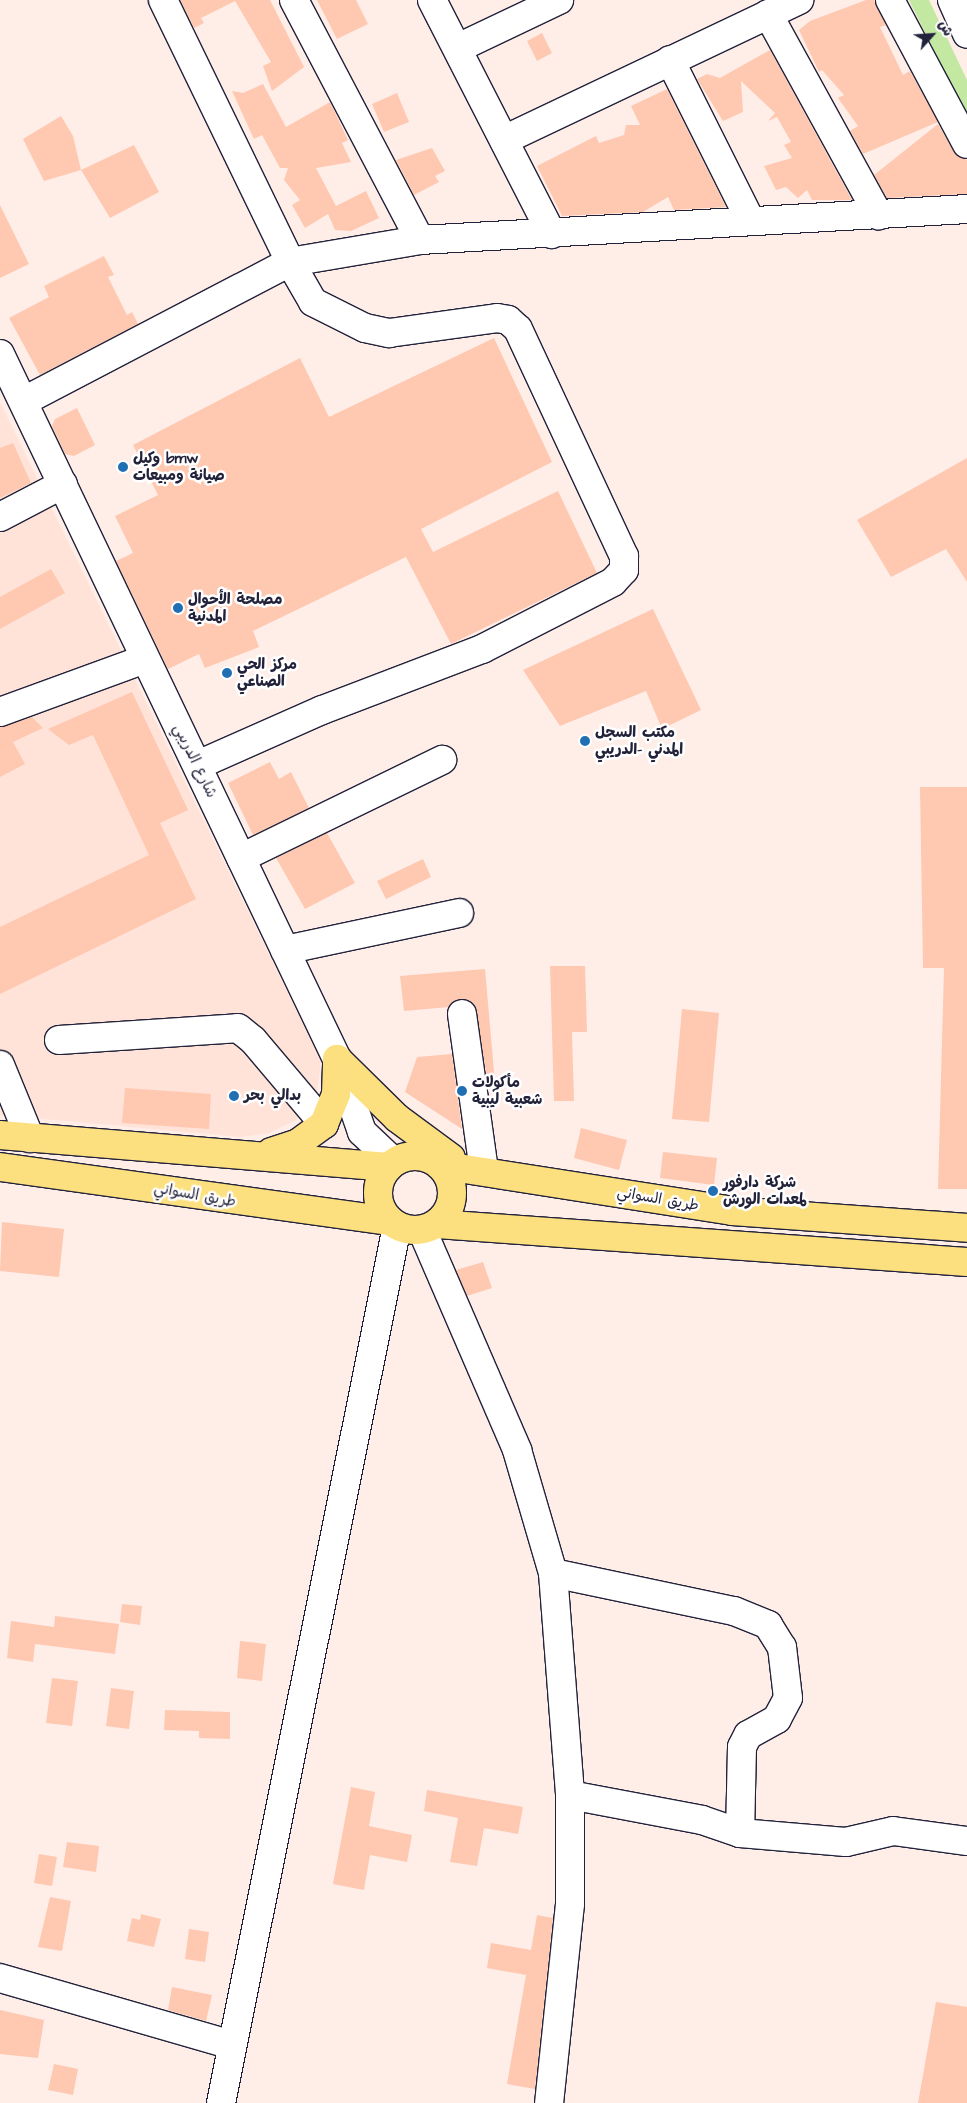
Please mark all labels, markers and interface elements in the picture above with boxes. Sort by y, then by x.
north arrow [907,10,957,60]
text: ش [933,17,958,40]
place label: وكيل bmw صيانة ومبيعات [133,449,225,484]
marker: وكيل bmw صيانة ومبيعات [117,461,129,473]
place label: مصلحة الأحوال المدنية [188,590,282,625]
marker: مصلحة الأحوال المدنية [172,602,184,614]
place label: مركز الحي الصناعي [237,655,297,690]
marker: مركز الحي الصناعي [221,667,233,679]
street label: شارع الدريبي [169,721,221,801]
place label: مكتب السجل المدني -الدريبي [595,723,683,758]
marker: مكتب السجل المدني -الدريبي [579,735,591,747]
place label: مأكولات شعبية ليبية [472,1073,542,1108]
marker: مأكولات شعبية ليبية [456,1085,468,1097]
place label: بدالي بحر [244,1087,301,1105]
marker: بدالي بحر [228,1090,240,1102]
place label: شركة دارفور لمعدات الورش [723,1173,807,1208]
street label: طريق السواني [153,1179,237,1211]
street label: طريق السواني [616,1183,700,1215]
marker: شركة دارفور لمعدات الورش [707,1185,719,1197]

